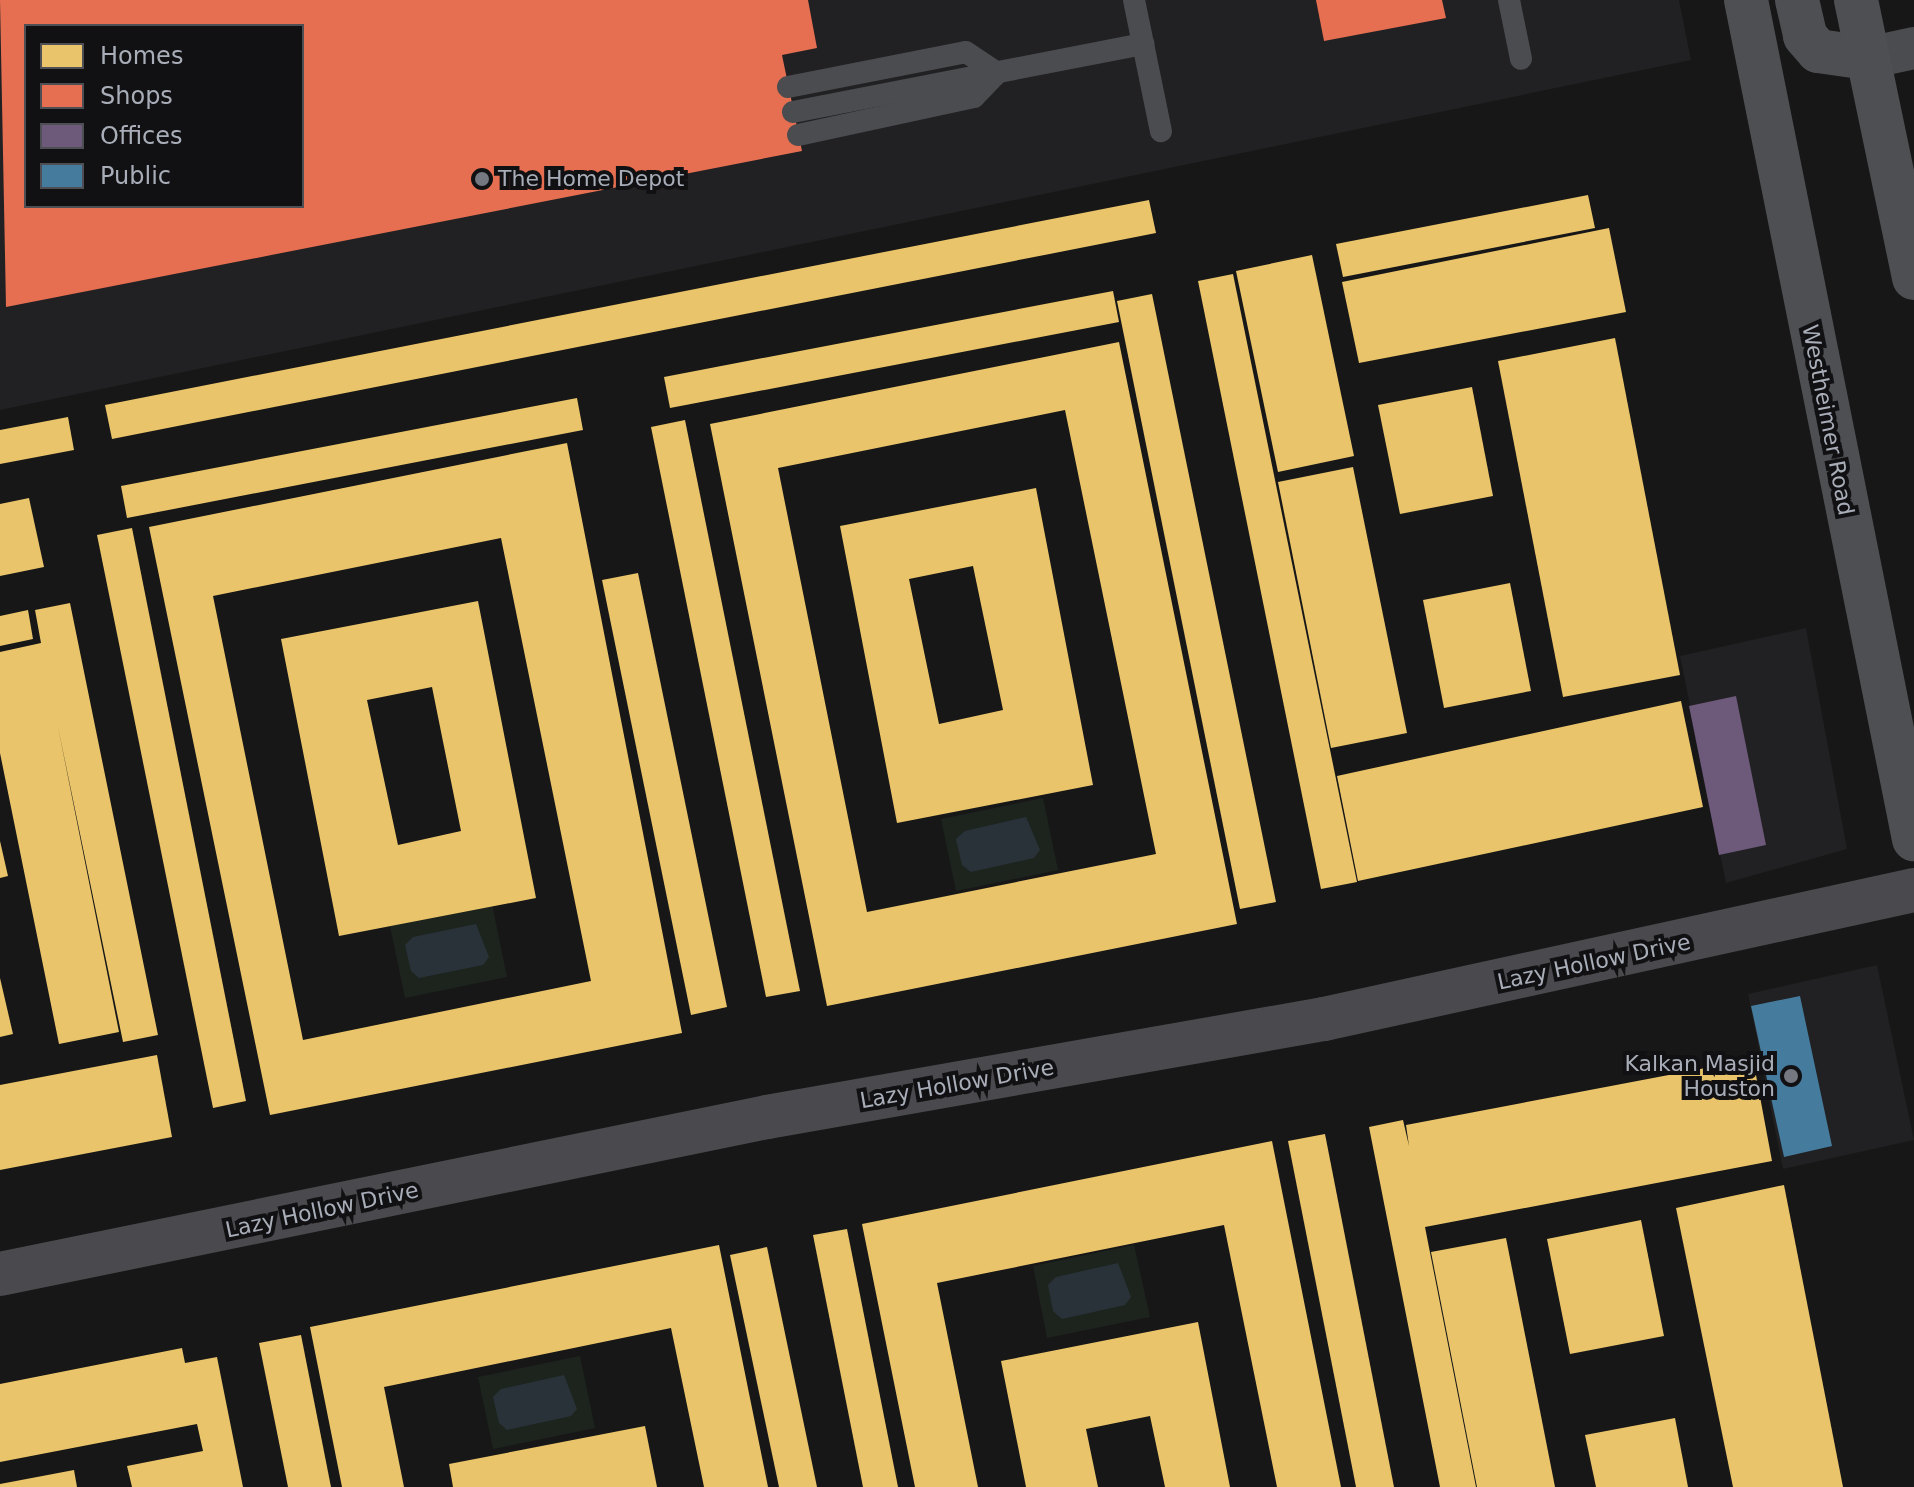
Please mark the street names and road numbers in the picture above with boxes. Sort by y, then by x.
street label: Westheimer Road [1797,322,1859,518]
street label: Lazy Hollow Drive [1495,929,1693,995]
street label: Lazy Hollow Drive [858,1054,1056,1114]
street label: Lazy Hollow Drive [223,1177,421,1243]

